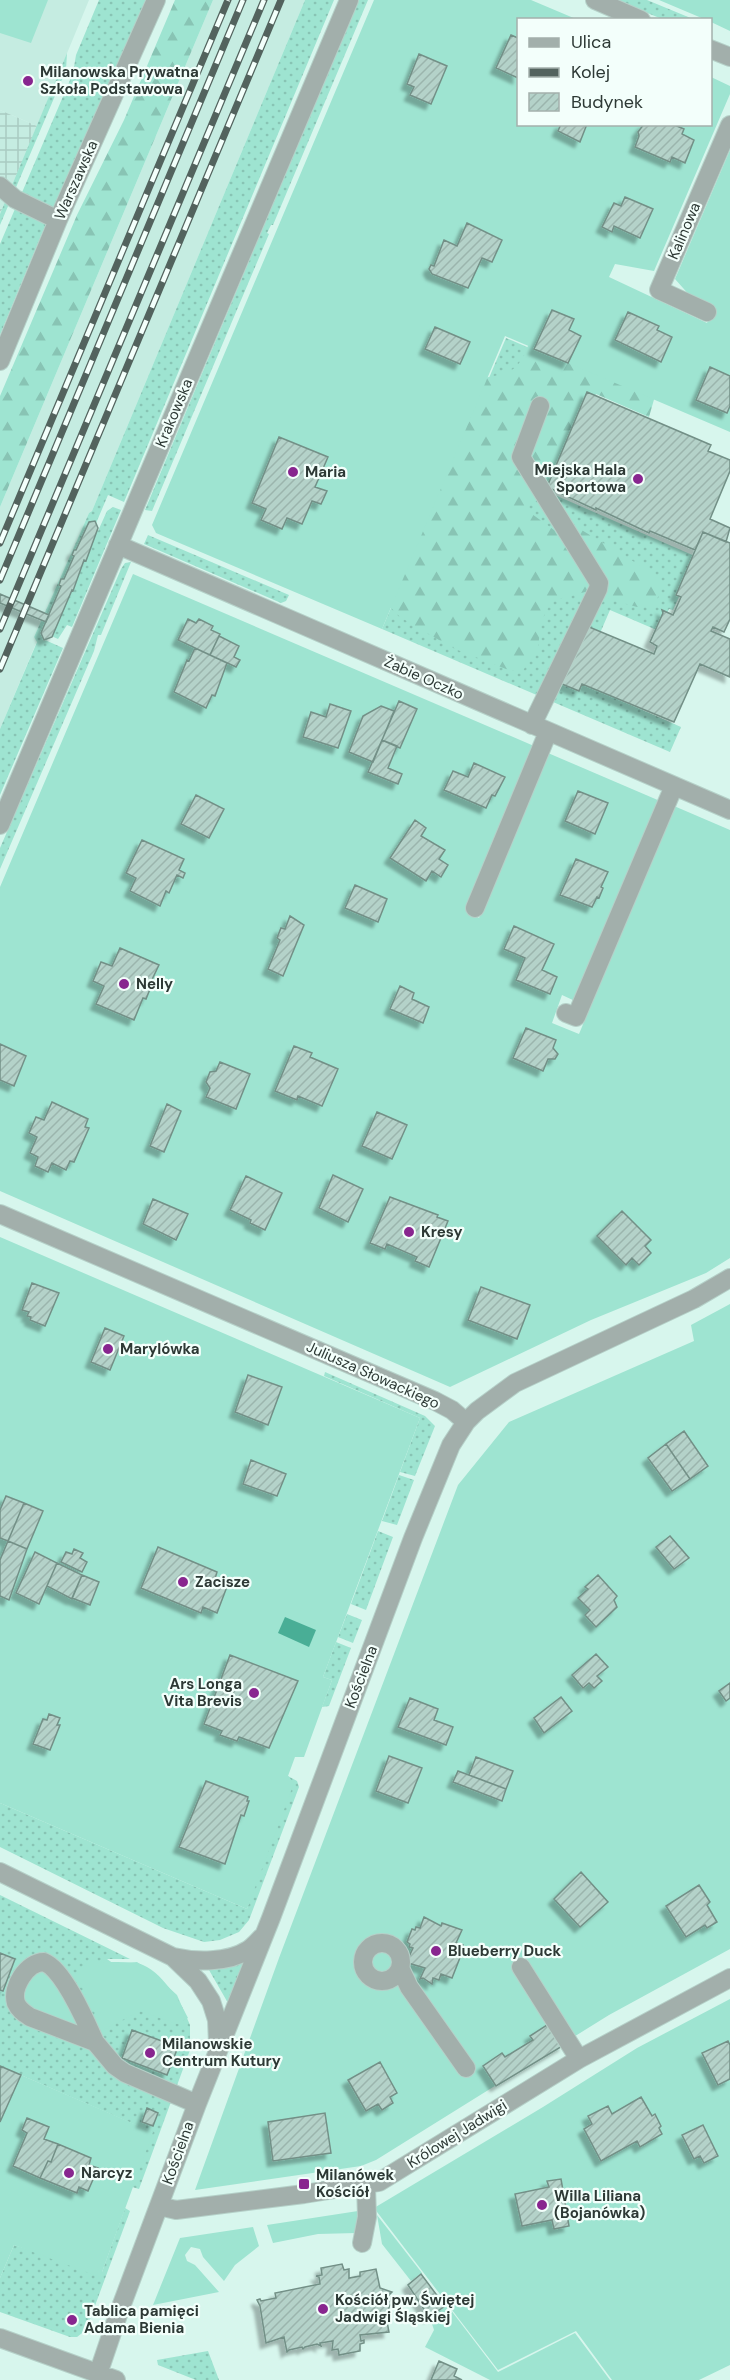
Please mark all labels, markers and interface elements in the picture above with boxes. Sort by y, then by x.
legend [517,18,712,126]
text: Ulica [571,30,611,54]
text: Kolej [571,60,610,84]
place label: Milanowska Prywatna Szkoła Podstawowa [40,62,199,99]
marker: Milanowska Prywatna Szkoła Podstawowa [21,74,35,88]
text: Budynek [571,90,643,114]
street label: Warszawska [50,137,102,223]
street label: Kalinowa [663,199,705,263]
street label: Krakowska [151,376,197,450]
place label: Miejska Hala Sportowa [534,460,626,497]
place label: Maria [305,462,346,482]
marker: Maria [286,465,300,479]
marker: Miejska Hala Sportowa [631,472,645,486]
street label: Żabie Oczko [381,652,467,704]
place label: Nelly [136,974,173,994]
marker: Nelly [117,977,131,991]
place label: Kresy [421,1222,463,1242]
marker: Kresy [402,1225,416,1239]
street label: Juliusza Słowackiego [303,1337,443,1413]
place label: Marylówka [120,1339,200,1359]
marker: Marylówka [101,1342,115,1356]
place label: Zacisze [195,1572,250,1592]
marker: Zacisze [176,1575,190,1589]
street label: Kościelna [340,1643,382,1711]
place label: Ars Longa Vita Brevis [164,1674,242,1711]
marker: Ars Longa Vita Brevis [247,1686,261,1700]
place label: Blueberry Duck [448,1941,562,1961]
marker: Blueberry Duck [429,1944,443,1958]
place label: Milanowskie Centrum Kutury [162,2034,281,2071]
marker: Milanowskie Centrum Kutury [143,2046,157,2060]
street label: Królowej Jadwigi [403,2095,511,2173]
street label: Kościelna [157,2119,199,2187]
place label: Narcyz [81,2163,132,2183]
place label: Milanówek Kościół [316,2165,394,2202]
marker: Narcyz [62,2166,76,2180]
marker: Milanówek Kościół [297,2177,311,2191]
place label: Willa Liliana (Bojanówka) [554,2186,645,2223]
marker: Willa Liliana (Bojanówka) [535,2198,549,2212]
place label: Kościół pw. Świętej Jadwigi Śląskiej [335,2290,474,2327]
place label: Tablica pamięci Adama Bienia [84,2301,199,2338]
marker: Kościół pw. Świętej Jadwigi Śląskiej [316,2302,330,2316]
marker: Tablica pamięci Adama Bienia [65,2313,79,2327]

